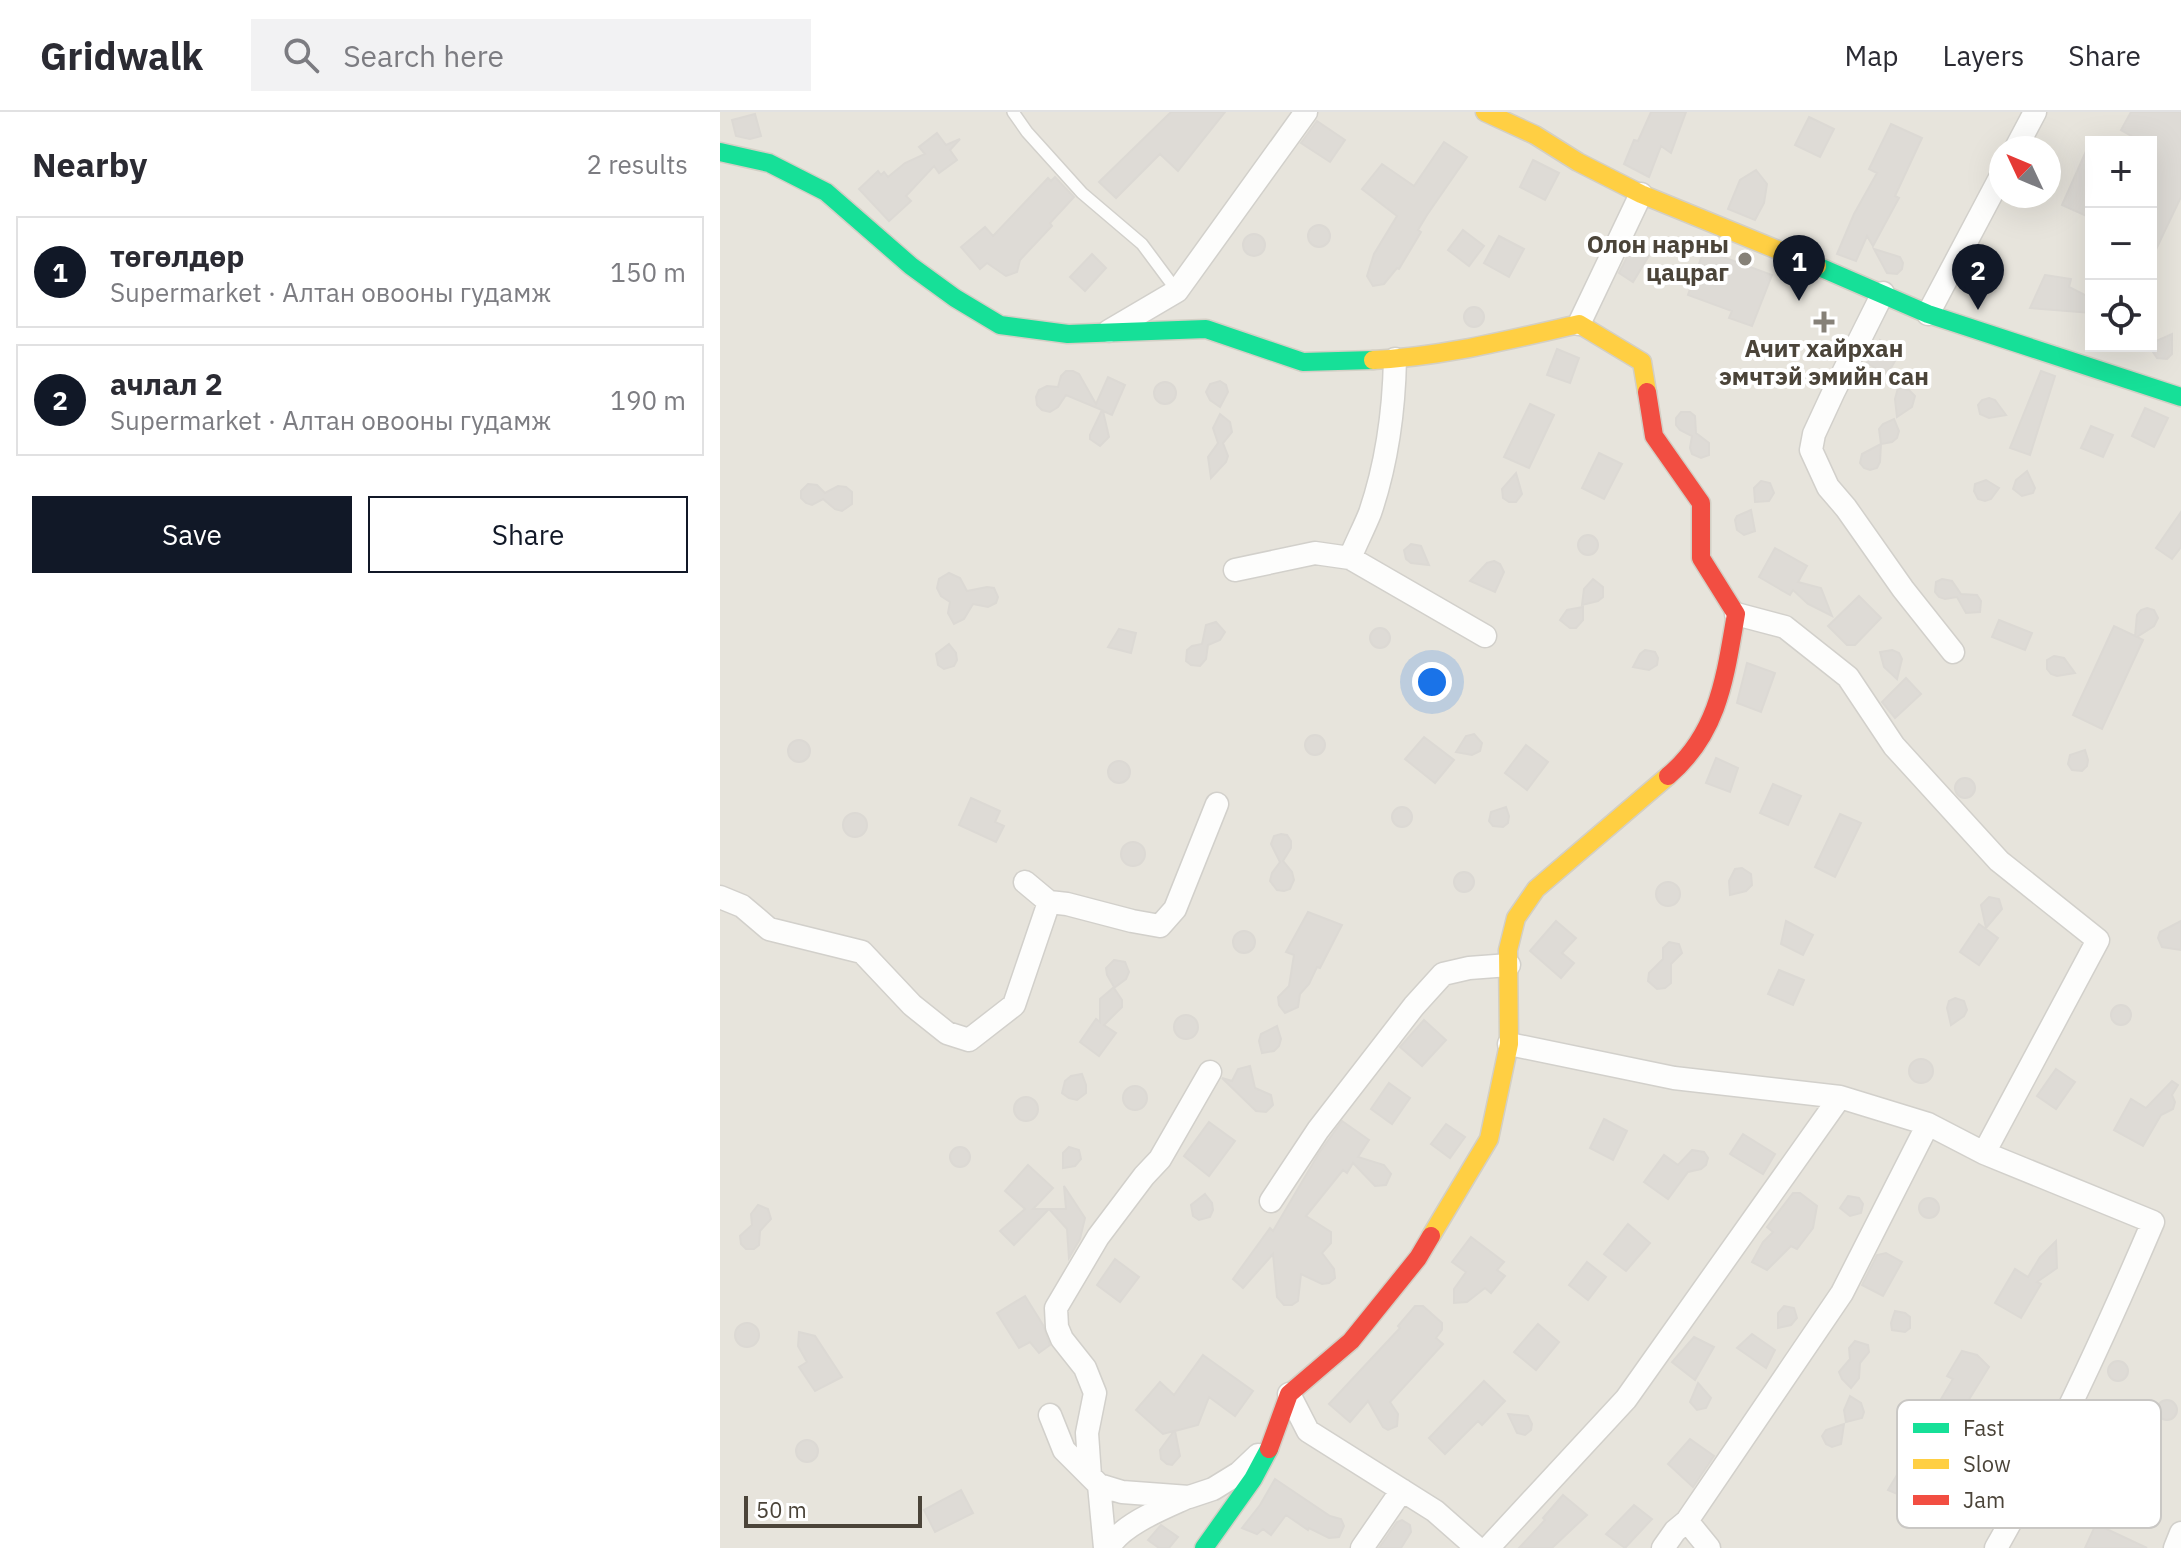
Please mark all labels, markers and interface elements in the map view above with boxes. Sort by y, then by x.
search box [251,19,811,91]
text: Gridwalk [40,31,203,80]
icon: search [279,33,323,77]
text: Search here [343,36,504,75]
text: Map [1844,37,1898,74]
text: Layers [1942,37,2024,74]
text: Share [2068,37,2141,74]
north arrow [1989,136,2061,208]
map controls [2085,136,2157,352]
button: + [2085,136,2157,208]
text: Nearby [32,142,147,186]
text: 2 results [586,147,688,181]
button: − [2085,208,2157,280]
place label: Олон нарны цацраг [1587,228,1729,288]
pin: 1 [1773,235,1825,301]
text: төгөлдөр [110,236,244,275]
pin: 2 [1952,244,2004,310]
marker: Олон нарны цацраг [1736,250,1754,268]
text: 1 [52,255,68,289]
text: 150 m [610,255,686,289]
text: Supermarket · Алтан овооны гудамж [110,275,551,309]
button: locate [2085,280,2157,352]
marker: Ачит хайрхан эмчтэй эмийн сан [1815,313,1833,331]
place label: Ачит хайрхан эмчтэй эмийн сан [1719,332,1929,392]
text: ачлал 2 [110,364,223,403]
text: 2 [52,383,68,417]
text: 190 m [610,383,686,417]
text: Supermarket · Алтан овооны гудамж [110,403,551,437]
button: Save [32,496,352,573]
button: Share [368,496,688,573]
your location [1412,662,1452,702]
legend [1897,1400,2161,1528]
text: Fast [1963,1413,2004,1442]
text: Slow [1963,1449,2011,1478]
text: Jam [1963,1485,2005,1514]
scale bar [744,1492,922,1528]
text: 50 m [756,1495,807,1524]

